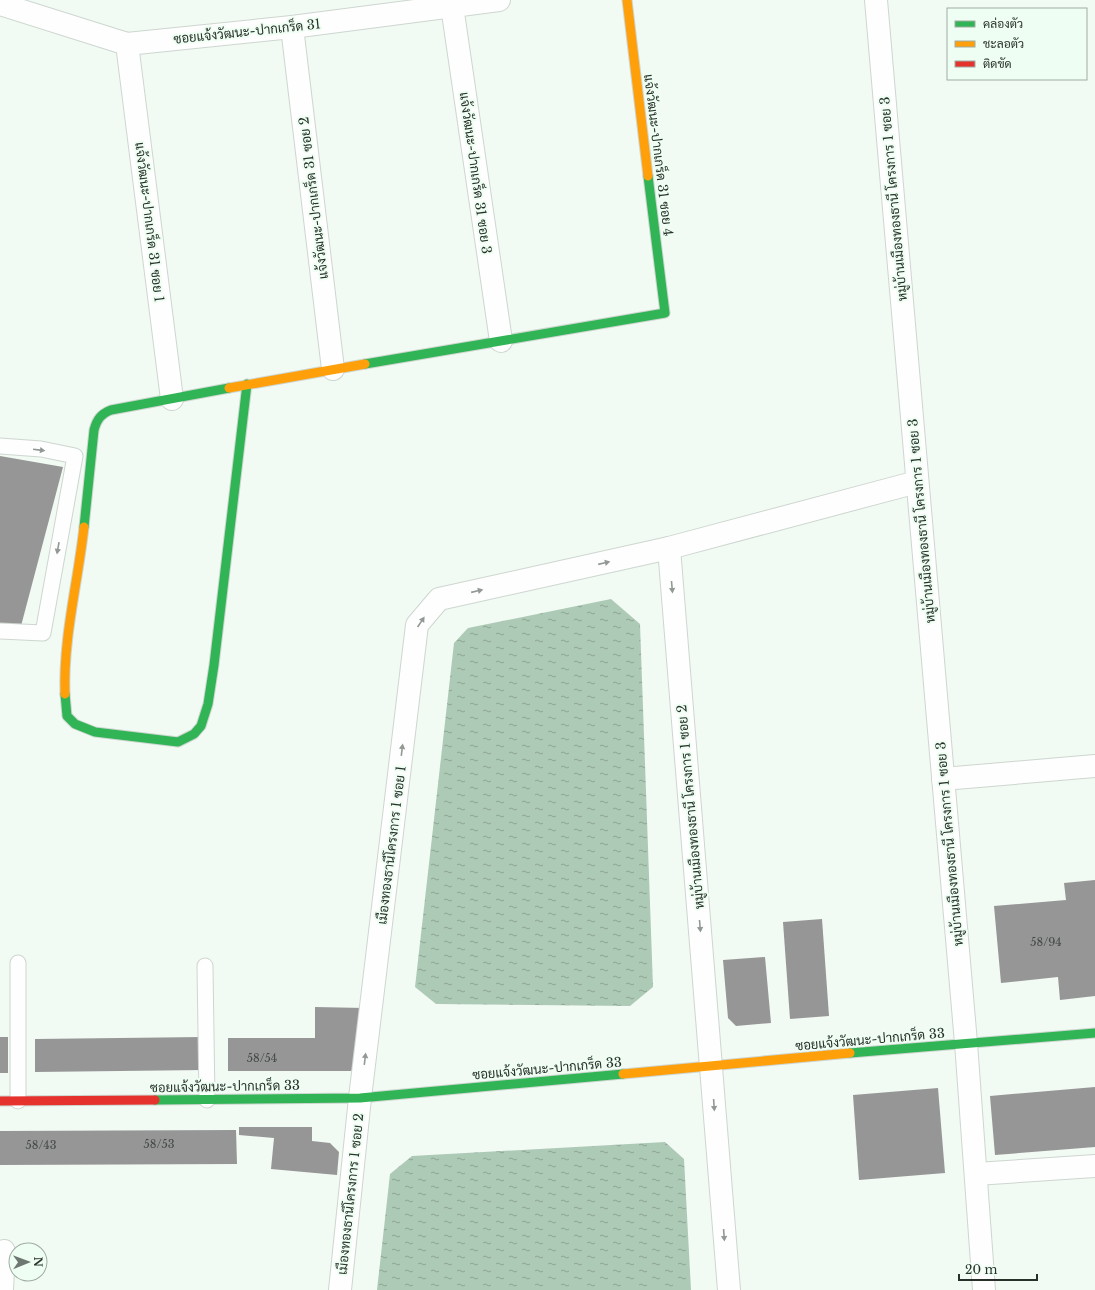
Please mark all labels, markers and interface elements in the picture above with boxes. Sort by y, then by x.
legend [947,8,1087,80]
street label: ซอยแจ้งวัฒนะ-ปากเกร็ด 31 [173,14,321,48]
text: คล่องตัว [983,16,1023,31]
text: ชะลอตัว [983,36,1024,51]
text: ติดขัด [983,56,1012,71]
street label: แจ้งวัฒนะ-ปากเกร็ด 31 ซอย 4 [640,73,678,237]
street label: แจ้งวัฒนะ-ปากเกร็ด 31 ซอย 3 [456,91,496,255]
street label: หมู่บ้านเมืองทองธานี โครงการ 1 ซอย 3 [875,96,912,302]
street label: แจ้งวัฒนะ-ปากเกร็ด 31 ซอย 2 [294,116,332,280]
street label: แจ้งวัฒนะ-ปากเกร็ด 31 ซอย 1 [131,141,169,303]
street label: หมู่บ้านเมืองทองธานี โครงการ 1 ซอย 3 [903,418,940,624]
one-way arrow [33,446,45,453]
one-way arrow [55,541,61,554]
one-way arrow [597,559,610,565]
one-way arrow [669,581,676,593]
one-way arrow [470,587,483,593]
one-way arrow [417,617,425,627]
street label: หมู่บ้านเมืองทองธานี โครงการ 1 ซอย 2 [672,704,709,910]
street label: หมู่บ้านเมืองทองธานี โครงการ 1 ซอย 3 [931,741,968,947]
one-way arrow [399,744,406,756]
street label: เมืองทองธานีโครงการ 1 ซอย 1 [372,764,410,926]
one-way arrow [697,920,703,932]
house number: 58/94 [1030,935,1062,949]
street label: ซอยแจ้งวัฒนะ-ปากเกร็ด 33 [795,1023,945,1055]
house number: 58/54 [247,1051,277,1065]
street label: ซอยแจ้งวัฒนะ-ปากเกร็ด 33 [472,1052,622,1084]
one-way arrow [362,1053,368,1065]
street label: ซอยแจ้งวัฒนะ-ปากเกร็ด 33 [150,1076,300,1096]
one-way arrow [711,1099,718,1111]
street label: เมืองทองธานีโครงการ 1 ซอย 2 [333,1112,367,1276]
house number: 58/53 [144,1137,175,1151]
house number: 58/43 [26,1138,57,1152]
one-way arrow [721,1229,728,1241]
north arrow [8,1242,48,1282]
scale bar [959,1256,1037,1282]
text: N [31,1257,45,1268]
text: 20 m [965,1262,997,1277]

